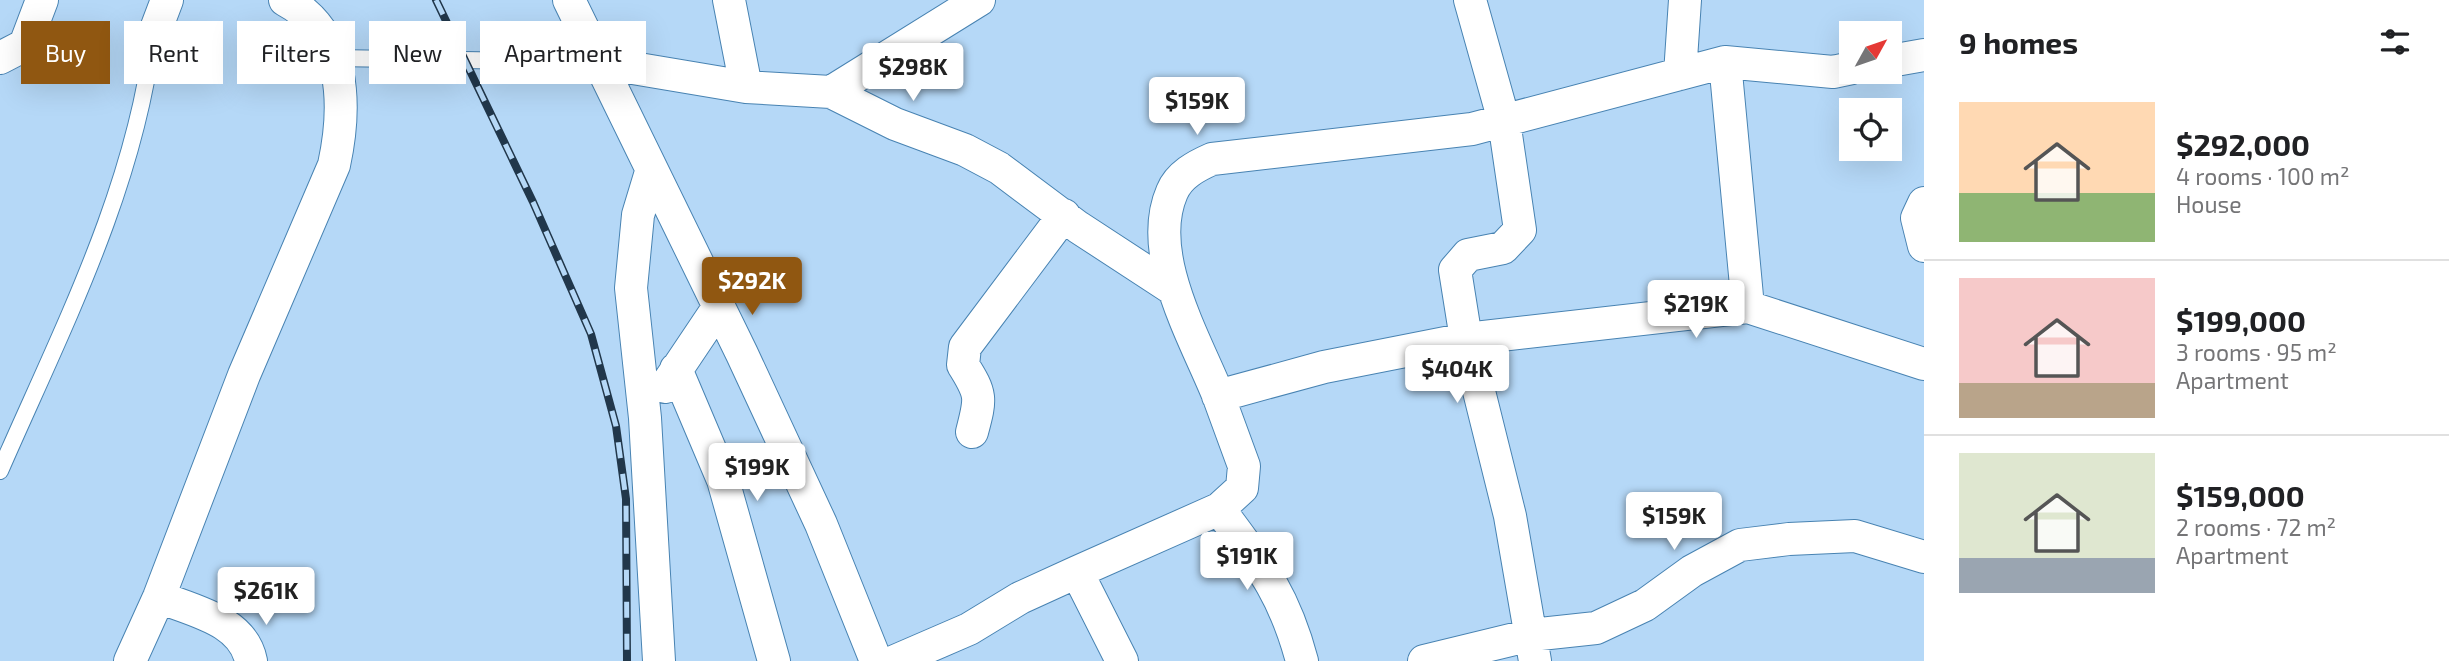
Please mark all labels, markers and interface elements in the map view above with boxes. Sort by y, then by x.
chip: Buy [21,21,110,84]
chip: Rent [124,21,223,84]
chip: Filters [237,21,355,84]
chip: New [369,21,466,84]
chip: Apartment [480,21,646,84]
north arrow [1839,21,1902,84]
map controls [1839,21,1902,161]
icon: filters [2376,23,2414,61]
text: 9 homes [1959,24,2078,60]
pin: $298K [864,43,962,103]
text: $298K [878,52,948,80]
pin: $159K [1148,78,1246,137]
text: $159K [1165,86,1229,114]
button: locate [1839,98,1902,161]
text: $292,000 [2176,126,2310,162]
icon: home [2015,130,2099,214]
text: 4 rooms · 100 m² [2176,162,2350,190]
text: House [2176,190,2242,218]
pin: $292K [703,258,801,317]
text: $292K [718,266,786,294]
pin: $219K [1647,280,1745,340]
text: $219K [1664,289,1728,317]
text: $199,000 [2176,302,2306,338]
icon: home [2015,306,2099,390]
text: 3 rooms · 95 m² [2176,338,2337,366]
pin: $404K [1408,346,1506,405]
text: $404K [1421,354,1493,382]
text: Apartment [2176,366,2289,394]
pin: $199K [708,444,806,503]
text: $199K [725,452,790,480]
text: $159,000 [2176,477,2305,513]
icon: home [2015,481,2099,565]
pin: $159K [1625,492,1723,552]
text: $159K [1642,501,1706,529]
text: 2 rooms · 72 m² [2176,513,2336,541]
pin: $191K [1198,532,1296,592]
text: $191K [1216,541,1278,569]
text: Apartment [2176,541,2289,569]
pin: $261K [217,568,315,627]
text: $261K [234,576,298,604]

